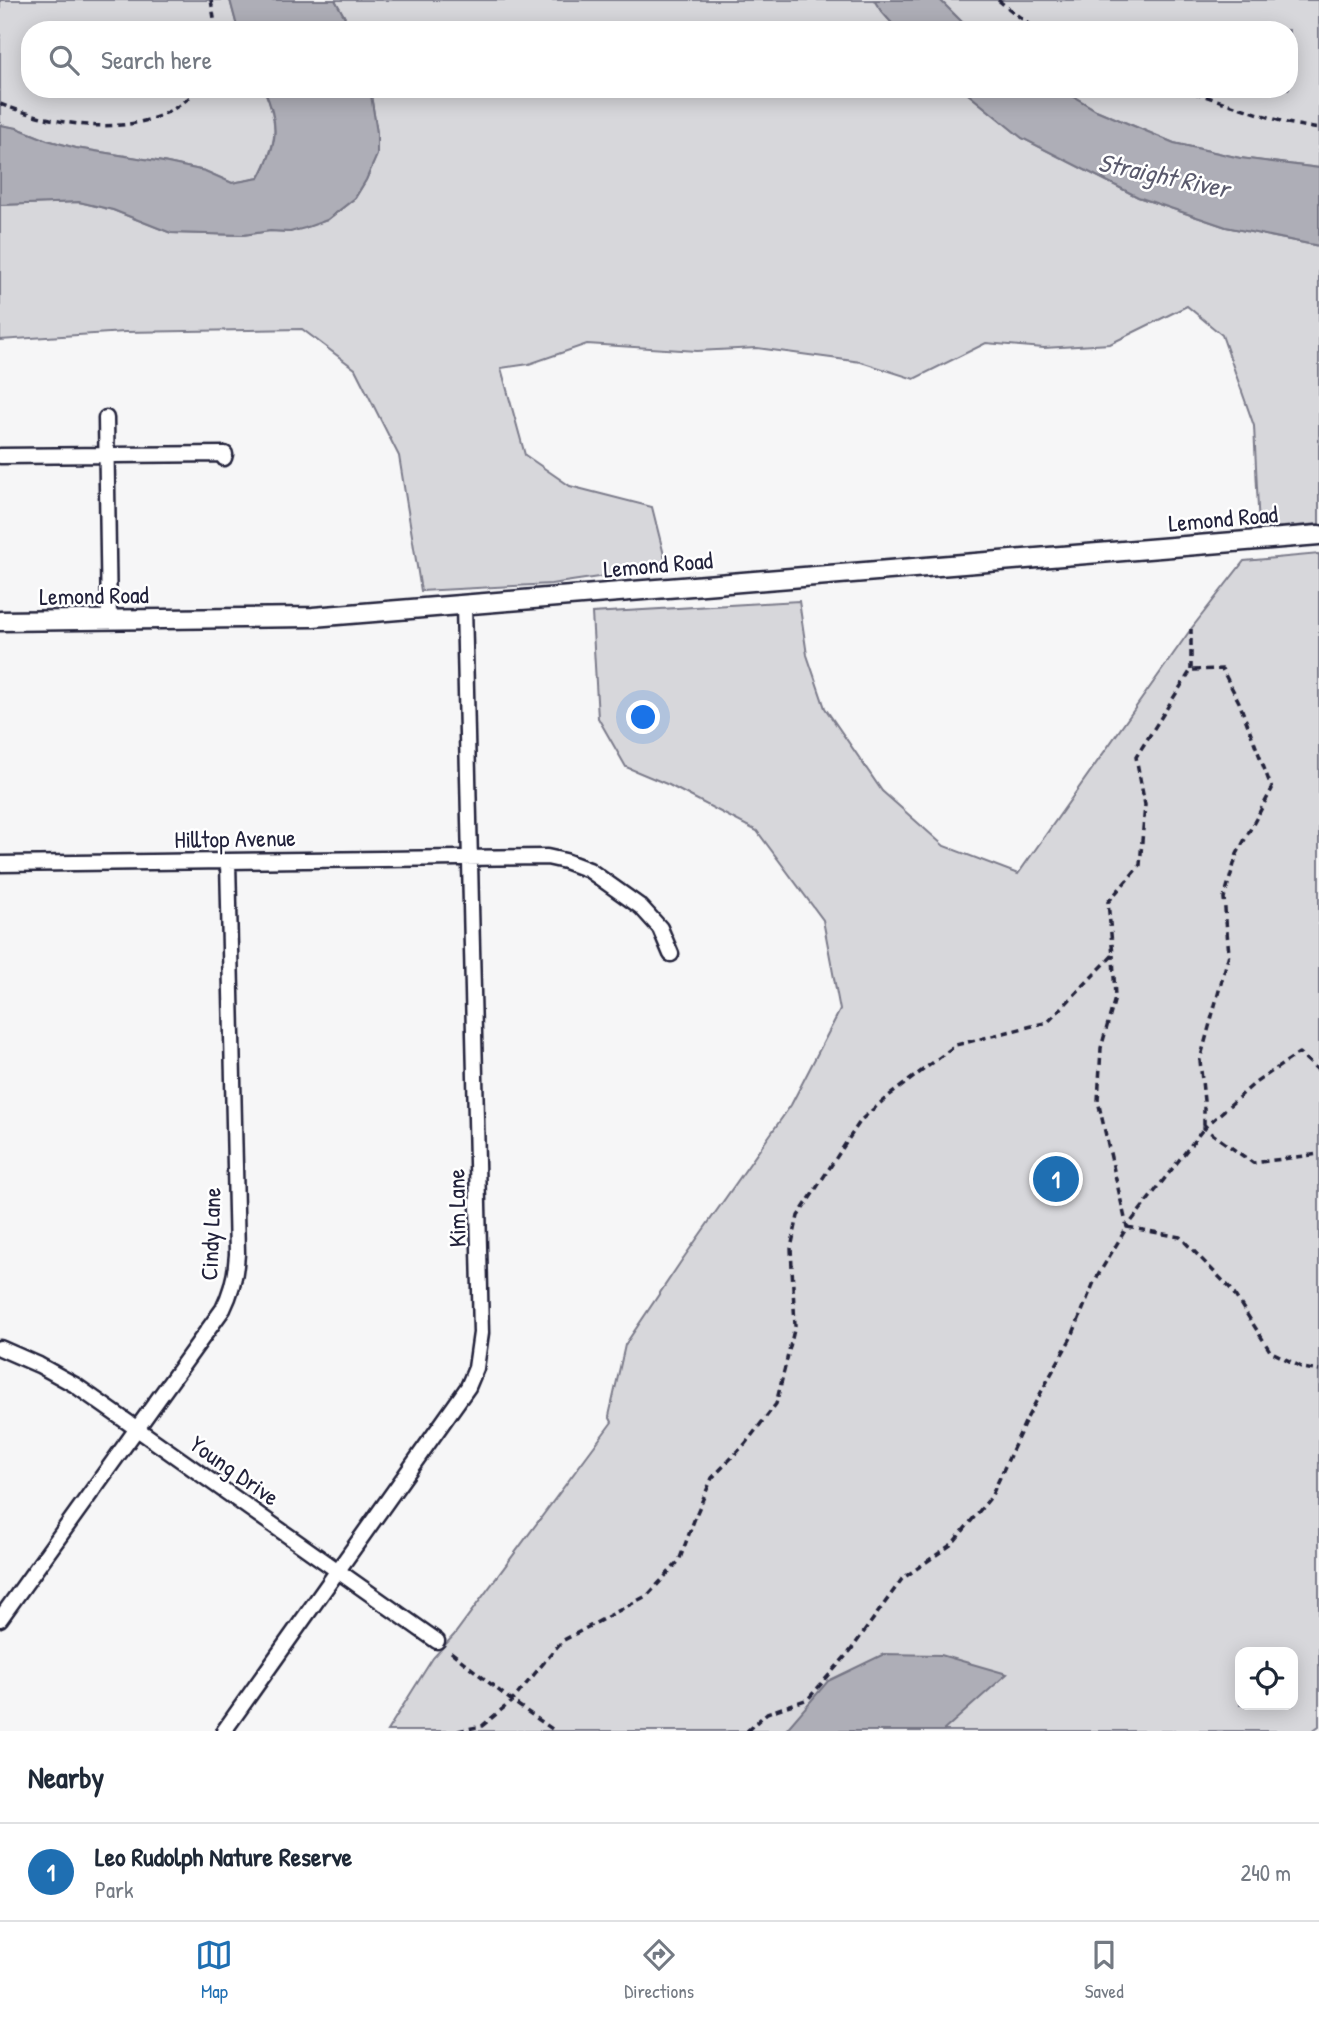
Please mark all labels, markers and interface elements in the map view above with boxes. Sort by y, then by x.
search box [21,21,1298,98]
icon: search [45,41,83,79]
text: Search here [101,42,212,77]
water label: Straight River [1095,144,1235,208]
street label: Lemond Road [1167,497,1279,539]
street label: Lemond Road [602,543,714,585]
street label: Lemond Road [39,578,149,612]
your location [626,700,660,734]
street label: Hilltop Avenue [174,821,296,855]
pin: 1 [1033,1153,1079,1205]
street label: Kim Lane [439,1168,473,1248]
street label: Cindy Lane [192,1186,228,1281]
street label: Young Drive [184,1428,286,1513]
map controls [1235,1647,1298,1710]
button: locate [1235,1647,1298,1710]
text: Nearby [28,1757,104,1797]
text: Leo Rudolph Nature Reserve [95,1839,352,1874]
text: 1 [47,1857,55,1888]
text: 240 m [1240,1857,1291,1888]
text: Park [95,1874,133,1905]
tab: Map [195,1936,233,2004]
tab: Directions [624,1936,694,2004]
tab: Saved [1085,1936,1124,2004]

